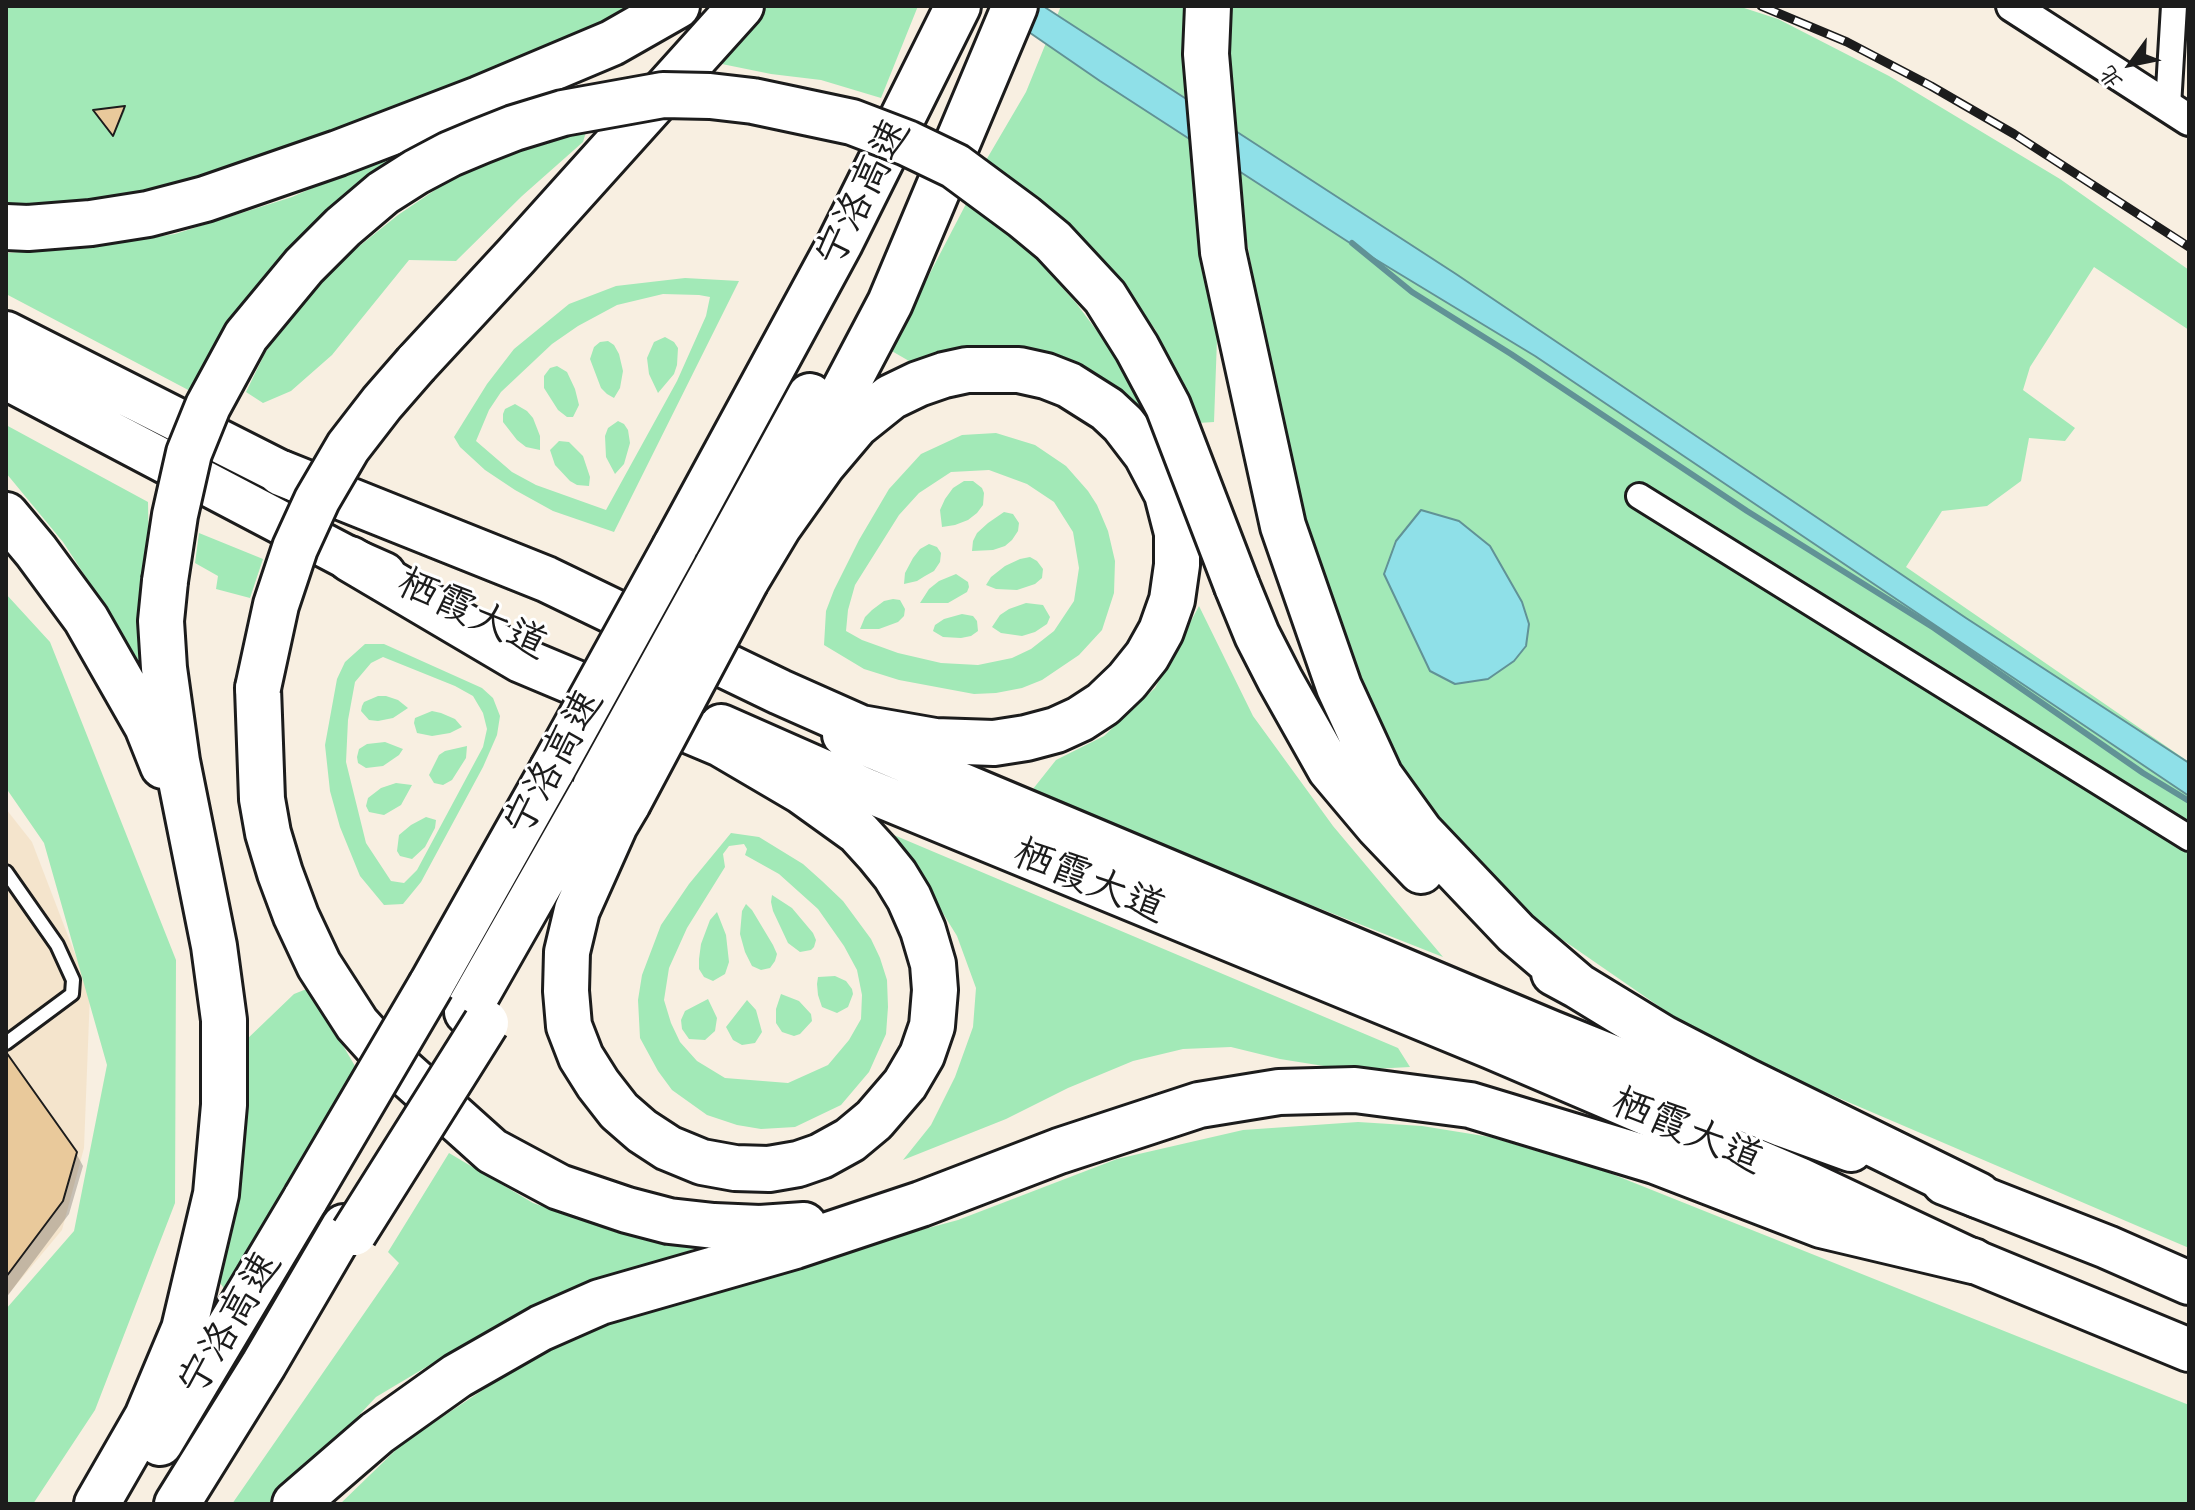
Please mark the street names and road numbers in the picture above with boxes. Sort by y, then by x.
street label: 宁洛高速 [806,111,922,275]
street label: 栖霞大道 [389,559,555,671]
street label: 宁洛高速 [495,681,615,845]
street label: 栖霞大道 [1006,830,1172,934]
street label: 栖霞大道 [1604,1079,1770,1185]
street label: 宁洛高速 [169,1243,293,1405]

